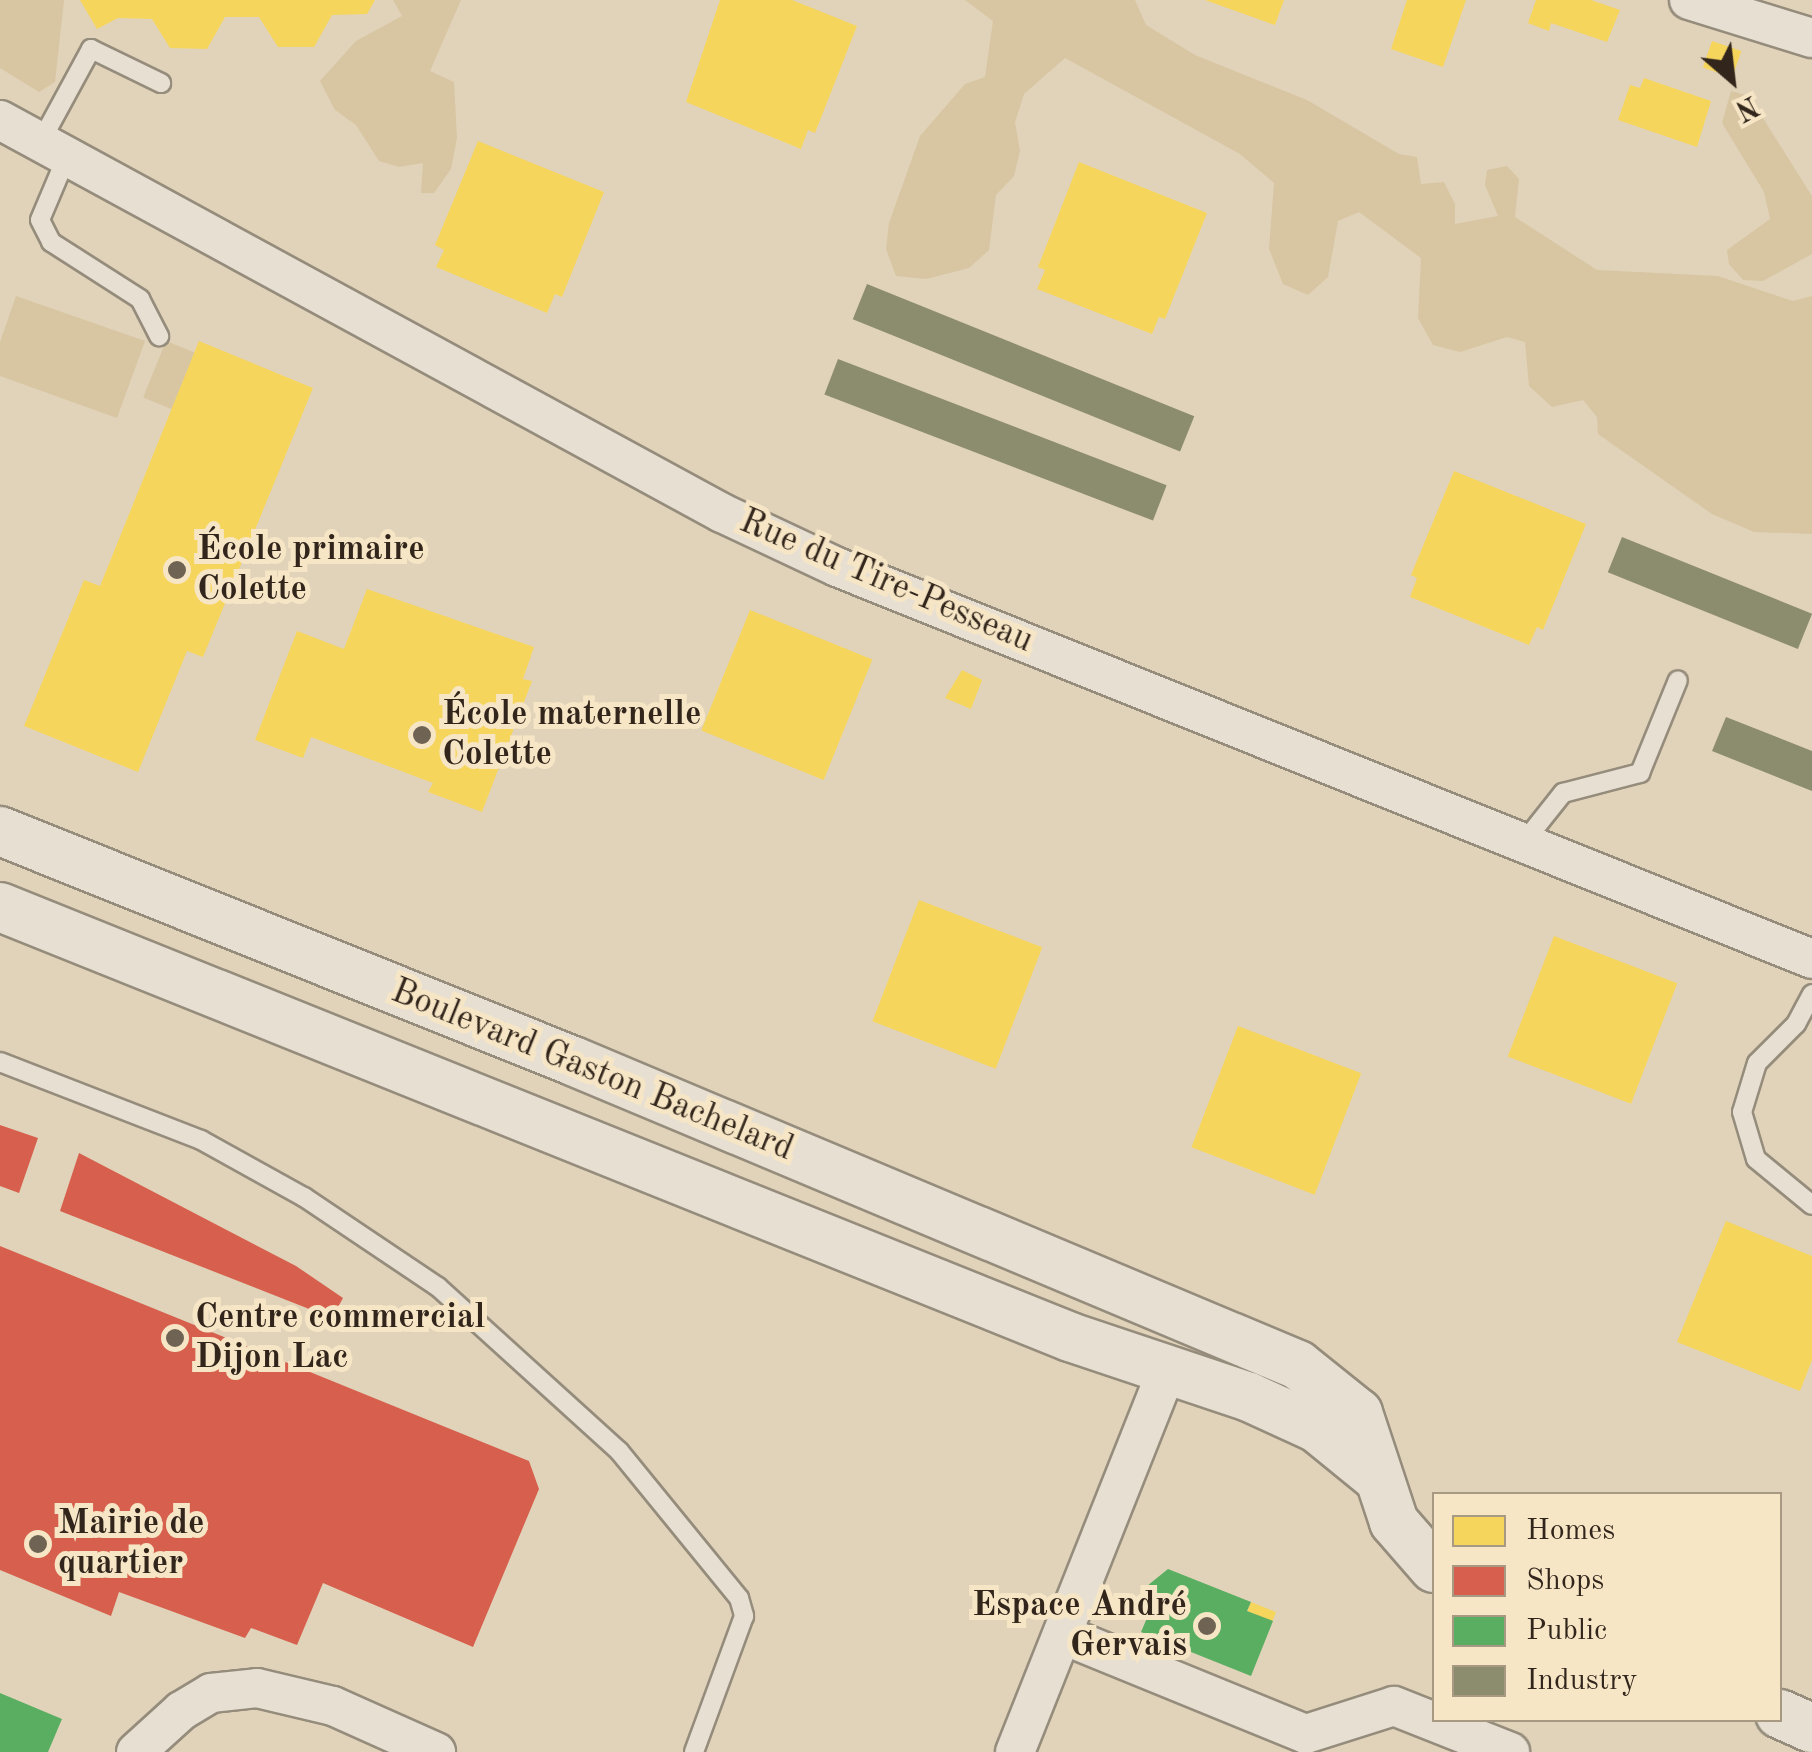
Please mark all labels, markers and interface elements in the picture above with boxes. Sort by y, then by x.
north arrow [1682,30,1782,130]
text: N [1730,89,1762,124]
street label: Rue du Tire-Pesseau [733,501,1039,663]
place label: École primaire Colette [197,529,425,611]
marker: École primaire Colette [166,559,188,581]
place label: École maternelle Colette [442,694,702,776]
marker: École maternelle Colette [411,724,433,746]
street label: Boulevard Gaston Bachelard [385,971,799,1171]
place label: Centre commercial Dijon Lac [195,1297,485,1379]
marker: Centre commercial Dijon Lac [164,1327,186,1349]
legend [1432,1492,1782,1722]
place label: Mairie de quartier [58,1503,205,1585]
text: Homes [1526,1516,1615,1546]
marker: Mairie de quartier [27,1533,49,1555]
text: Shops [1526,1566,1604,1596]
place label: Espace André Gervais [972,1585,1187,1667]
marker: Espace André Gervais [1196,1615,1218,1637]
text: Public [1526,1616,1607,1646]
text: Industry [1526,1666,1637,1696]

